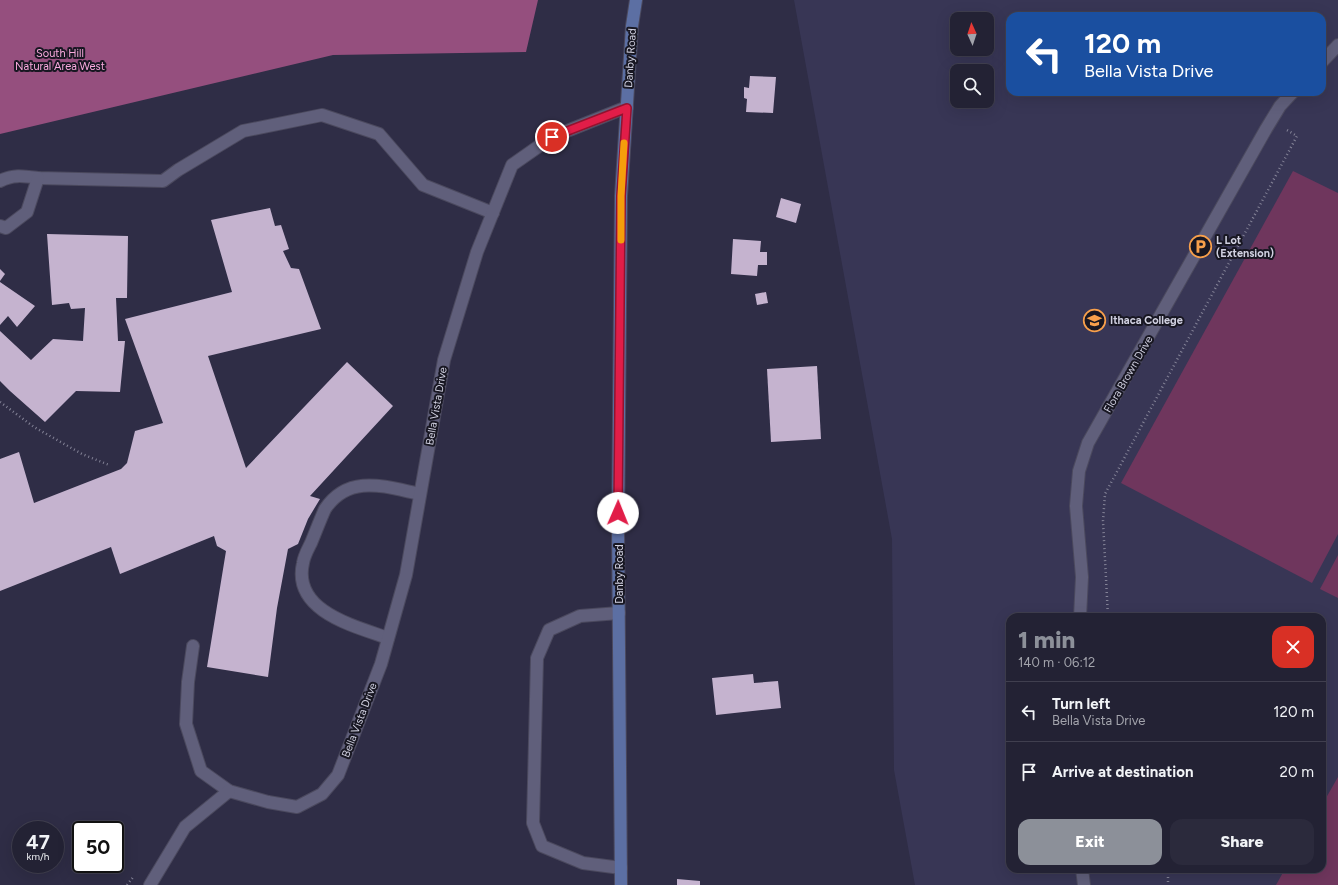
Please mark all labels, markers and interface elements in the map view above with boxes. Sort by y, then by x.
north arrow [950,12,994,56]
map controls [950,12,994,108]
text: 120 m [1084,26,1161,60]
street label: Danby Road [622,28,639,88]
icon: left [1018,28,1070,80]
park label: South Hill Natural Area West [15,47,105,73]
text: Bella Vista Drive [1084,60,1213,82]
button: search [950,64,994,108]
pin [535,120,569,154]
icon: arrive [541,126,563,148]
parking icon: L Lot (Extension) [1188,233,1214,259]
place label: L Lot (Extension) [1216,234,1274,260]
school or university icon: Ithaca College [1082,307,1108,333]
place label: Ithaca College [1110,314,1183,327]
street label: Flora Brown Drive [1101,334,1156,415]
street label: Bella Vista Drive [423,366,450,446]
position arrow [597,492,639,534]
street label: Danby Road [613,544,626,604]
text: 1 min [1018,625,1075,654]
button: close [1272,626,1314,668]
text: 140 m · 06:12 [1018,655,1095,670]
street label: Bella Vista Drive [339,681,380,759]
text: Turn left [1052,695,1110,713]
icon: left [1018,701,1040,723]
text: 120 m [1273,703,1314,721]
text: Bella Vista Drive [1052,713,1145,728]
icon: arrive [1018,761,1040,783]
text: Arrive at destination [1052,763,1193,781]
text: 20 m [1280,763,1314,781]
button: Exit [1018,819,1162,865]
button: Share [1170,819,1314,865]
speed limit sign: 50 [72,821,124,873]
text: 47 [26,830,50,854]
text: km/h [27,850,49,863]

